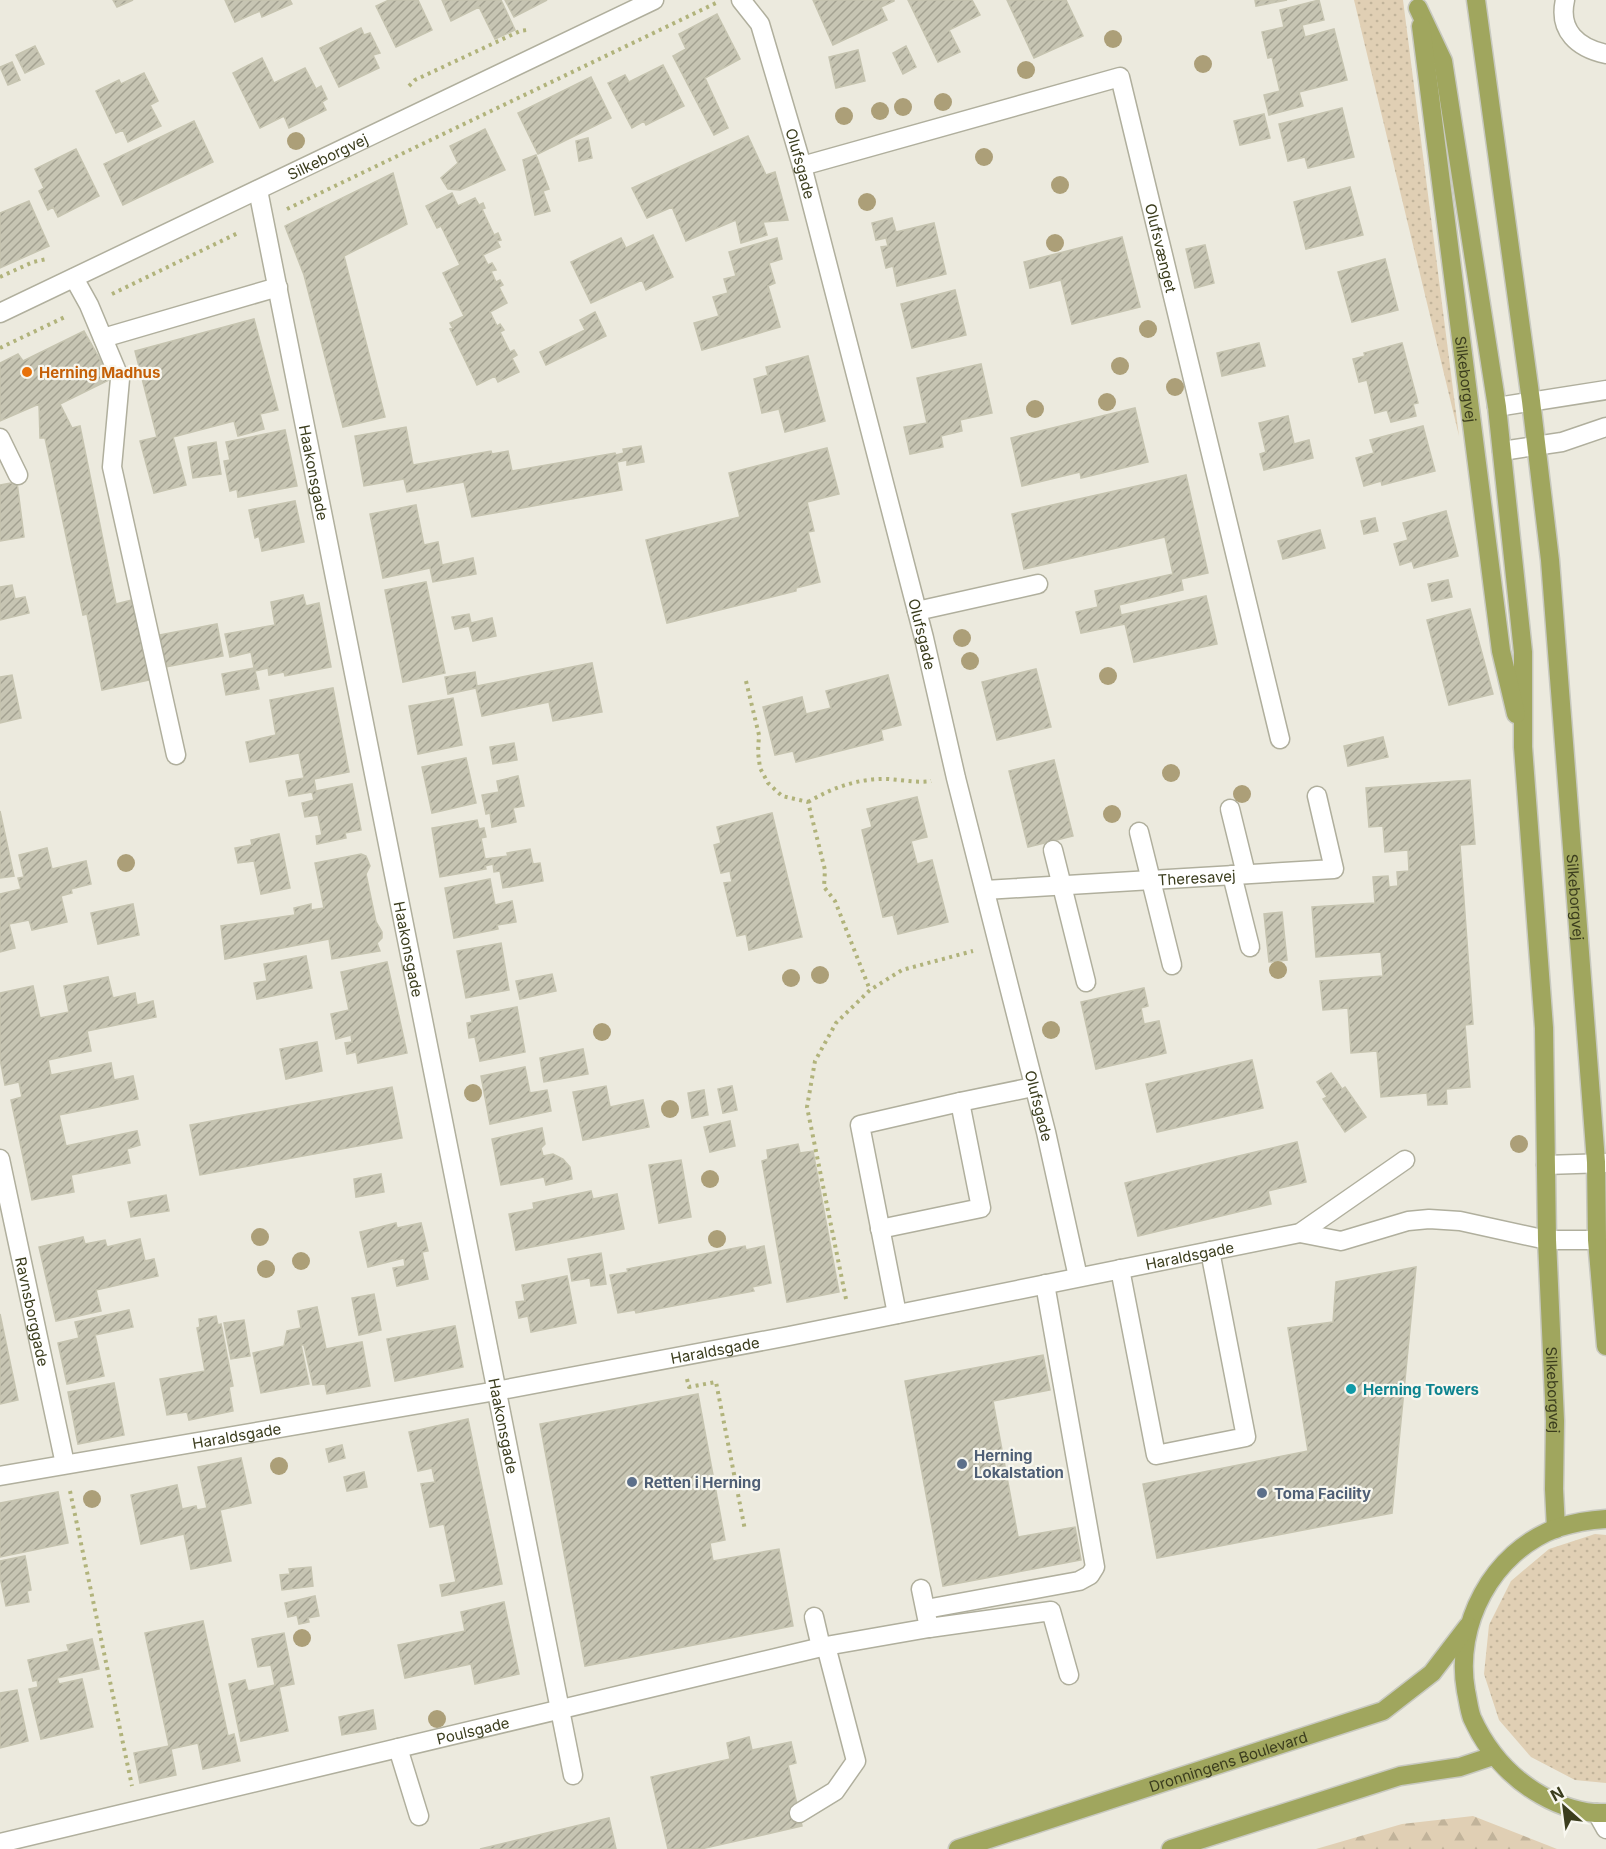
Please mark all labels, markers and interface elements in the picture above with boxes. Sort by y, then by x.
street label: Olufsgade [782,126,820,201]
street label: Silkeborgvej [284,129,371,184]
street label: Olufsvænget [1141,201,1181,294]
street label: Silkeborgvej [1451,335,1481,423]
place label: Herning Madhus [39,363,160,382]
marker: Herning Madhus [20,365,34,379]
street label: Haakonsgade [295,423,333,522]
street label: Olufsgade [905,596,940,671]
street label: Silkeborgvej [1563,853,1589,941]
street label: Theresavej [1157,865,1236,889]
street label: Haakonsgade [390,900,428,999]
street label: Olufsgade [1021,1068,1057,1143]
street label: Haraldsgade [1144,1237,1236,1273]
street label: Ravnsborggade [12,1255,53,1368]
street label: Haraldsgade [669,1332,761,1368]
street label: Silkeborgvej [1542,1346,1565,1433]
street label: Haakonsgade [485,1376,522,1475]
place label: Herning Towers [1363,1380,1479,1399]
marker: Herning Towers [1344,1382,1358,1396]
street label: Haraldsgade [191,1418,283,1452]
place label: Herning Lokalstation [974,1446,1064,1482]
marker: Herning Lokalstation [955,1457,969,1471]
place label: Retten i Herning [644,1473,761,1492]
marker: Retten i Herning [625,1475,639,1489]
place label: Toma Facility [1274,1484,1371,1503]
marker: Toma Facility [1255,1486,1269,1500]
street label: Poulsgade [434,1712,511,1748]
street label: Dronningens Boulevard [1146,1727,1310,1796]
north arrow [1534,1777,1594,1837]
text: N [1547,1782,1567,1805]

